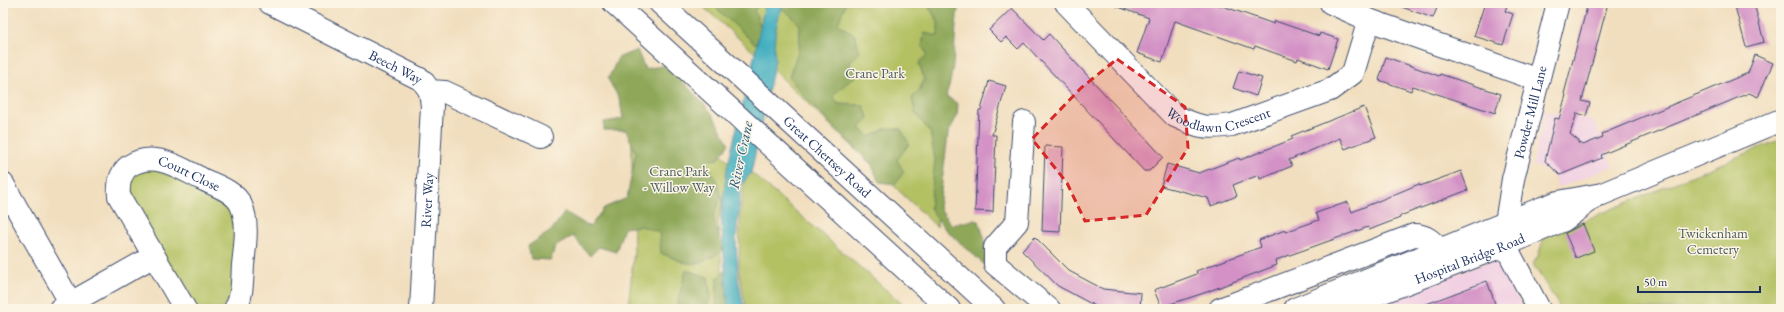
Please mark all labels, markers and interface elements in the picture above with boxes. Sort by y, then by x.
street label: Beech Way [366,46,426,88]
street label: Powder Mill Lane [1510,63,1551,161]
park label: Crane Park [845,64,905,82]
street label: Woodlawn Crescent [1166,97,1274,117]
text: Woodlawn Crescent [1162,103,1273,136]
street label: Great Chertsey Road [780,111,876,202]
water label: River Crane [724,118,757,191]
street label: Court Close [156,151,223,195]
park label: Crane Park - Willow Way [643,162,716,196]
street label: River Way [416,171,437,228]
park label: Twickenham Cemetery [1678,224,1748,258]
street label: Hospital Bridge Road [1412,228,1528,288]
scale bar [1638,268,1760,294]
text: 50 m [1644,274,1668,290]

